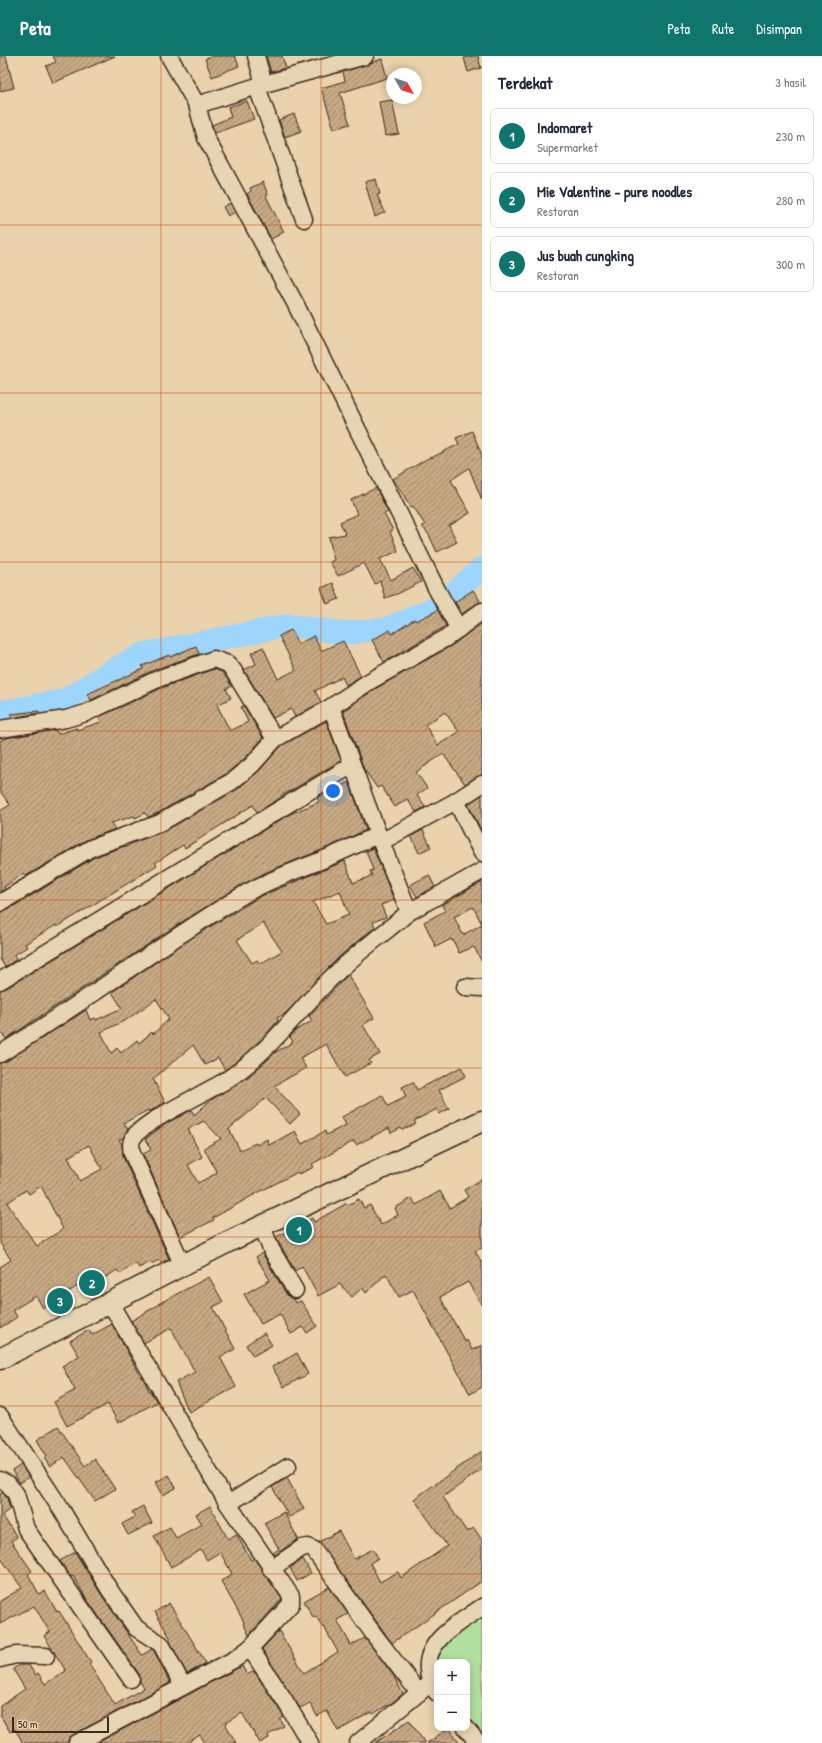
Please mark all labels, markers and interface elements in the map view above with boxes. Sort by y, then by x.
text: Peta [20,15,51,41]
text: Peta [667,19,690,38]
text: Rute [712,19,734,38]
text: Disimpan [756,19,802,38]
north arrow [386,68,422,104]
text: Terdekat [498,71,552,94]
text: 3 hasil [775,73,806,91]
text: Indomaret [537,117,592,138]
text: 1 [510,127,514,145]
text: 230 m [775,127,805,145]
text: Supermarket [537,138,598,156]
text: Mie Valentine - pure noodles [537,181,692,202]
text: 2 [509,191,515,209]
text: 280 m [776,191,805,209]
text: Restoran [537,202,579,220]
text: Jus buah cungking [537,245,634,266]
text: 3 [509,255,515,273]
text: 300 m [776,255,805,273]
text: Restoran [537,266,579,284]
your location [323,781,343,801]
pin: 1 [286,1215,312,1245]
pin: 2 [79,1268,105,1298]
pin: 3 [47,1286,73,1316]
map controls [434,1659,470,1731]
button: + [434,1659,470,1695]
button: − [434,1695,470,1731]
scale bar [12,1715,109,1734]
text: 50 m [18,1717,38,1731]

